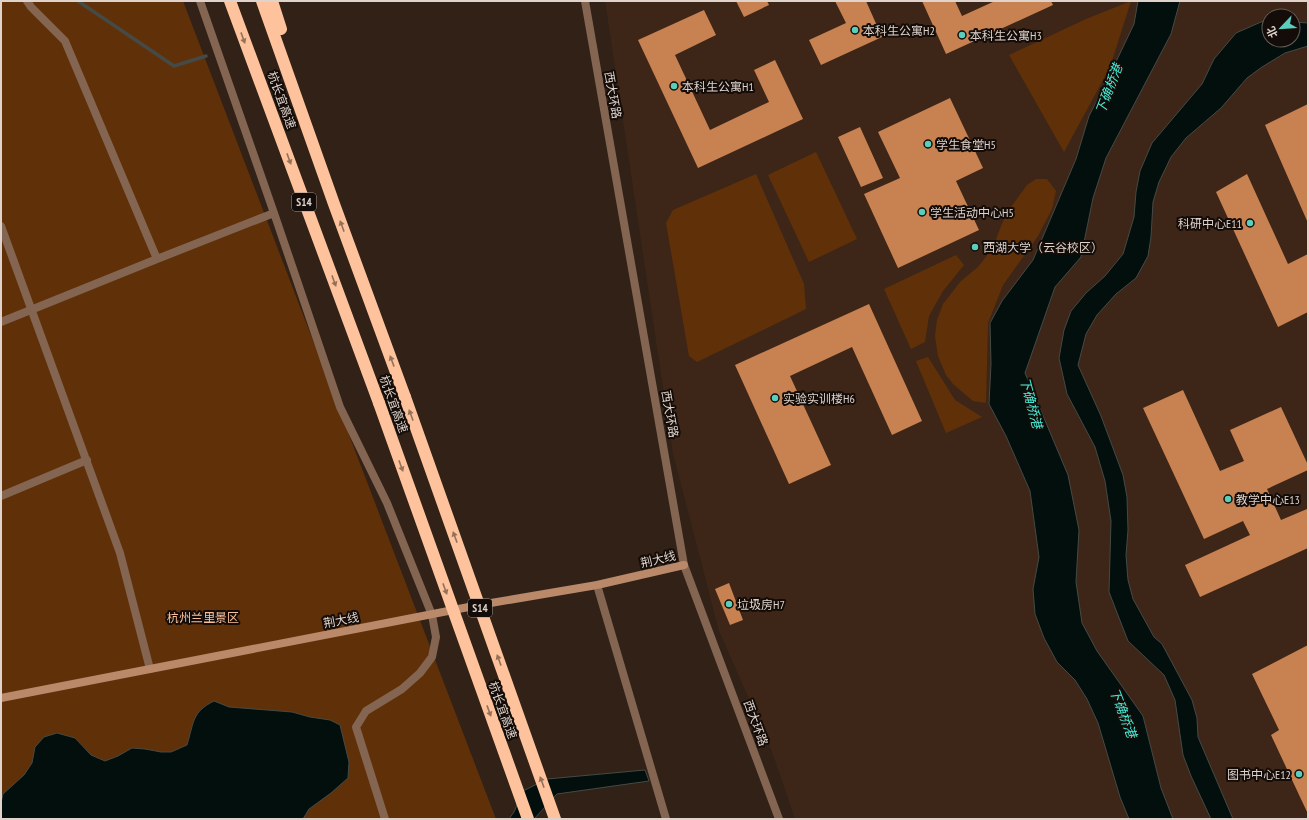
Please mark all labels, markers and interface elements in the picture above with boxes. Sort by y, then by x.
north arrow [1261,8,1301,48]
place label: 本科生公寓H2 [863,23,935,38]
text: 北 [1263,24,1281,40]
marker: 本科生公寓H2 [850,25,860,35]
place label: 本科生公寓H3 [970,28,1042,43]
marker: 本科生公寓H3 [957,30,967,40]
one-way arrow [241,32,247,44]
water label: 下确桥港 [1092,60,1127,116]
street label: 杭长宜高速 [265,69,299,131]
street label: 西大环路 [601,70,625,120]
place label: 本科生公寓H1 [682,79,754,94]
marker: 本科生公寓H1 [669,81,679,91]
place label: 学生食堂H5 [936,137,996,152]
marker: 学生食堂H5 [923,139,933,149]
one-way arrow [286,154,292,166]
road number: S14 [292,193,316,211]
place label: 学生活动中心H5 [930,205,1014,220]
marker: 学生活动中心H5 [917,207,927,217]
place label: 科研中心E11 [1178,216,1242,231]
marker: 科研中心E11 [1245,218,1255,228]
one-way arrow [339,219,345,231]
place label: 西湖大学（云谷校区） [983,240,1103,255]
marker: 西湖大学（云谷校区） [970,242,980,252]
one-way arrow [331,276,337,288]
one-way arrow [388,354,394,366]
street label: 杭长宜高速 [377,373,411,435]
water label: 下确桥港 [1016,376,1046,432]
street label: 西大环路 [658,389,682,439]
place label: 实验实训楼H6 [783,391,855,406]
marker: 实验实训楼H6 [770,393,780,403]
one-way arrow [408,408,414,420]
one-way arrow [399,461,405,473]
place label: 教学中心E13 [1236,492,1300,507]
marker: 教学中心E13 [1223,494,1233,504]
one-way arrow [452,531,458,543]
street label: 荆大线 [639,548,677,570]
one-way arrow [443,583,449,595]
place label: 垃圾房H7 [737,597,785,612]
road number: S14 [468,599,492,617]
marker: 垃圾房H7 [724,599,734,609]
street label: 荆大线 [322,609,360,631]
park label: 杭州兰里景区 [167,610,239,625]
one-way arrow [495,653,501,665]
street label: 杭长宜高速 [486,679,520,741]
water label: 下确桥港 [1106,686,1141,742]
street label: 西大环路 [741,698,771,748]
one-way arrow [486,705,492,717]
place label: 图书中心E12 [1227,767,1291,782]
marker: 图书中心E12 [1294,769,1304,779]
one-way arrow [539,776,545,788]

